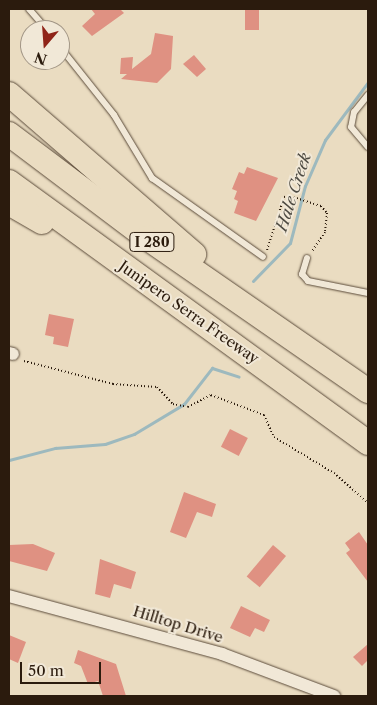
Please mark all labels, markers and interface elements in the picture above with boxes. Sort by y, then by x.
north arrow [20,20,70,70]
text: N [32,48,49,69]
water label: Hale Creek [271,150,315,234]
road number: I 280 [128,230,176,253]
street label: Junipero Serra Freeway [115,257,263,367]
street label: Hilltop Drive [131,602,225,646]
scale bar [22,652,104,684]
text: 50 m [28,661,64,680]

